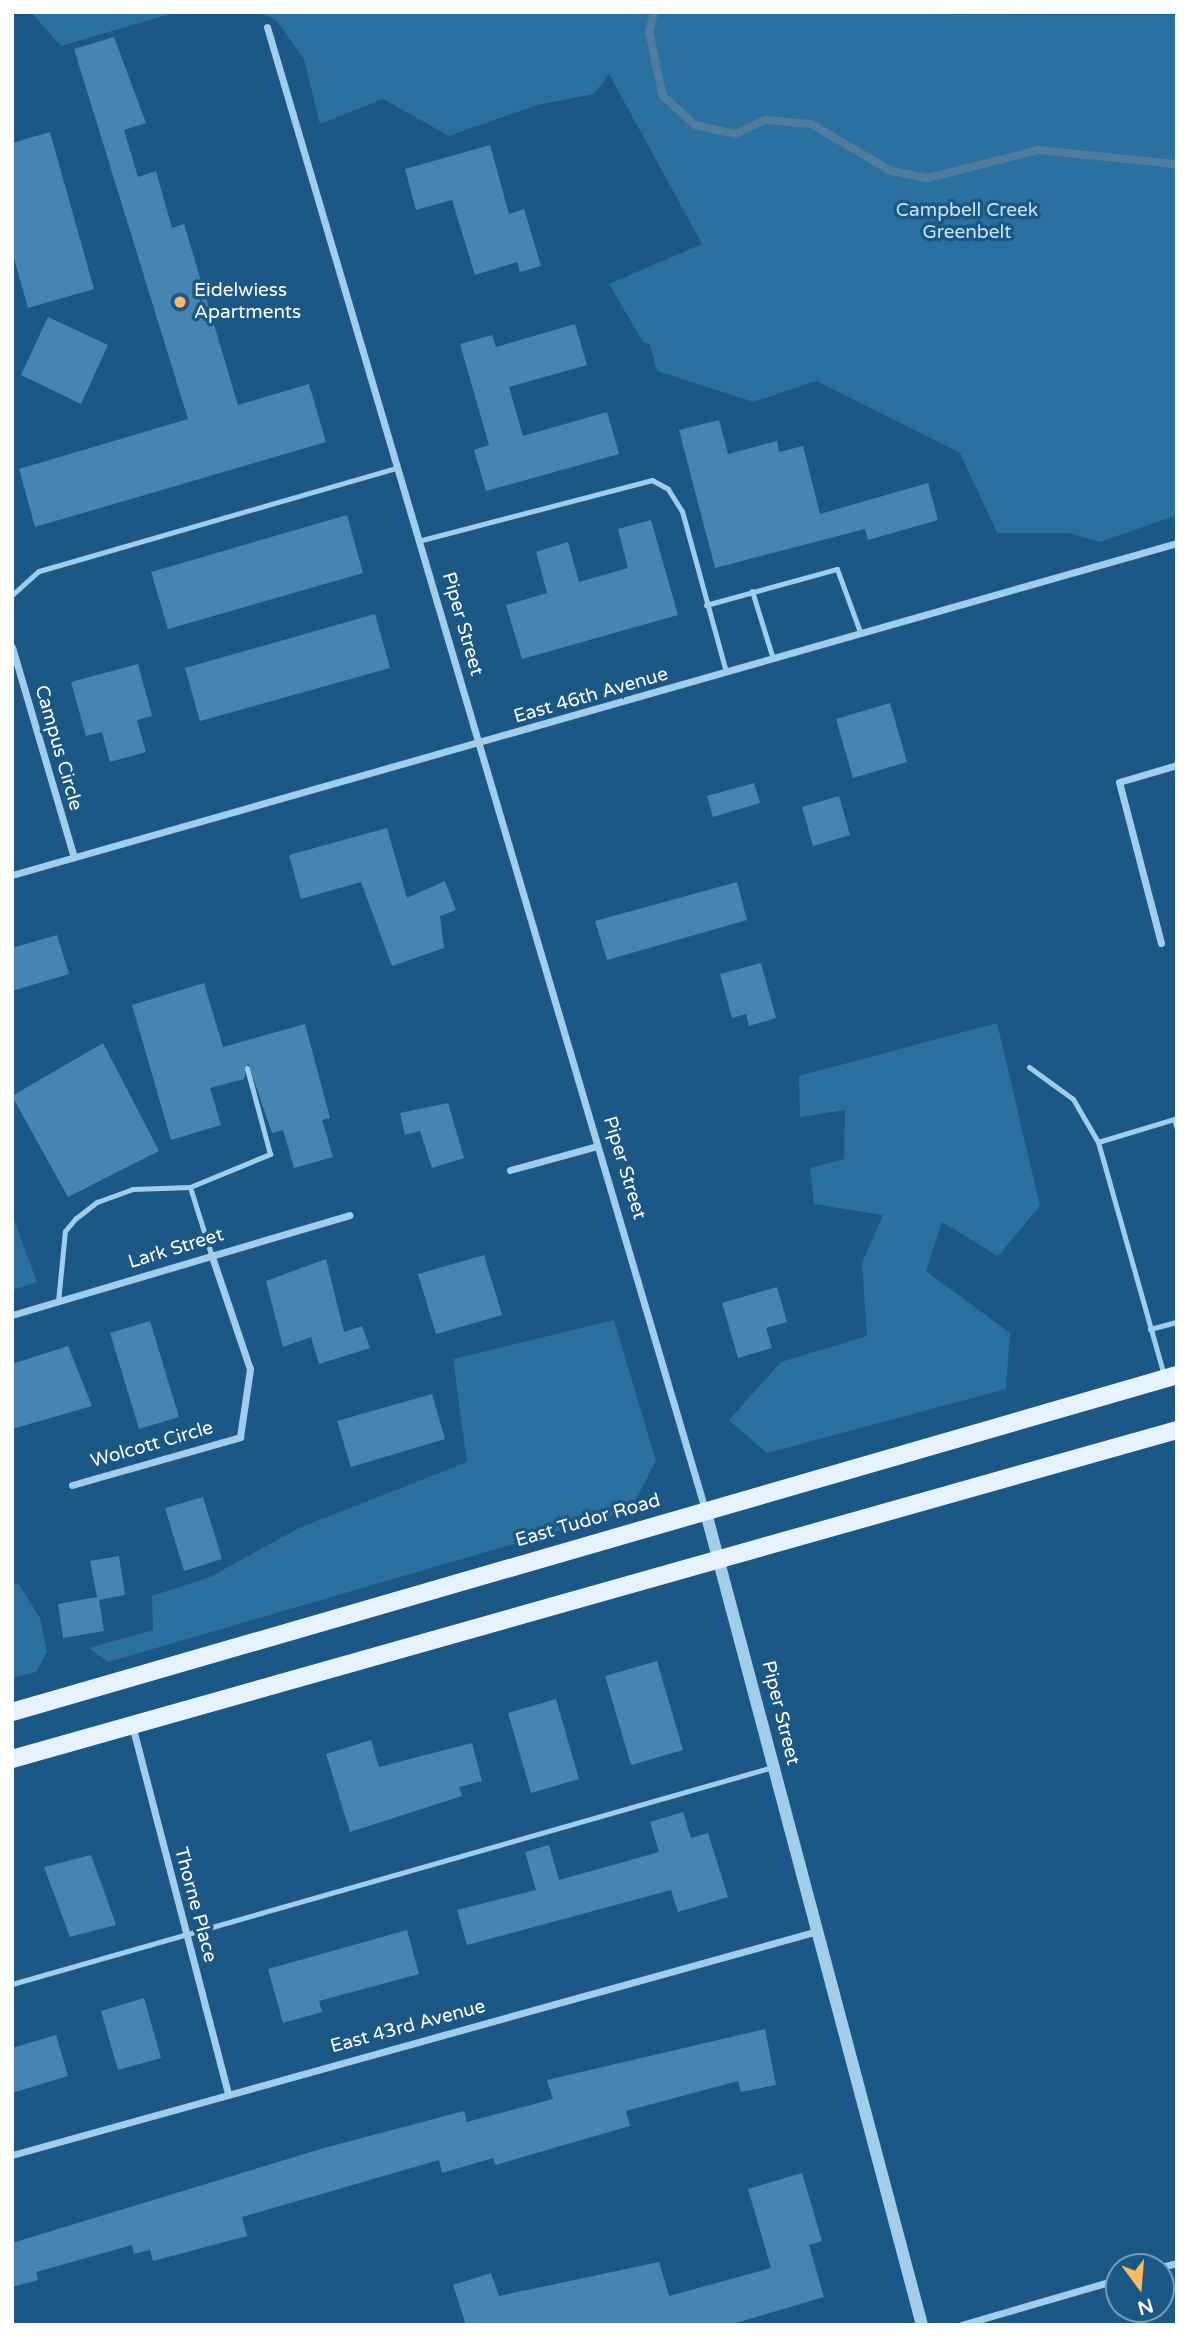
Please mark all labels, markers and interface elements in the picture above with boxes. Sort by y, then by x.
park label: Campbell Creek Greenbelt [896,200,1038,244]
place label: Eidelwiess Apartments [194,280,301,324]
marker: Eidelwiess Apartments [172,294,188,310]
street label: Piper Street [436,570,488,678]
street label: East 46th Avenue [511,663,671,729]
street label: Campus Circle [29,683,87,813]
street label: Piper Street [598,1114,650,1222]
street label: Lark Street [126,1224,226,1274]
street label: Wolcott Circle [88,1417,216,1473]
street label: East Tudor Road [513,1489,663,1553]
street label: Piper Street [756,1659,804,1767]
street label: Thorne Place [169,1845,221,1965]
street label: East 43rd Avenue [328,1995,488,2059]
north arrow [1105,2253,1175,2323]
text: N [1135,2294,1156,2319]

